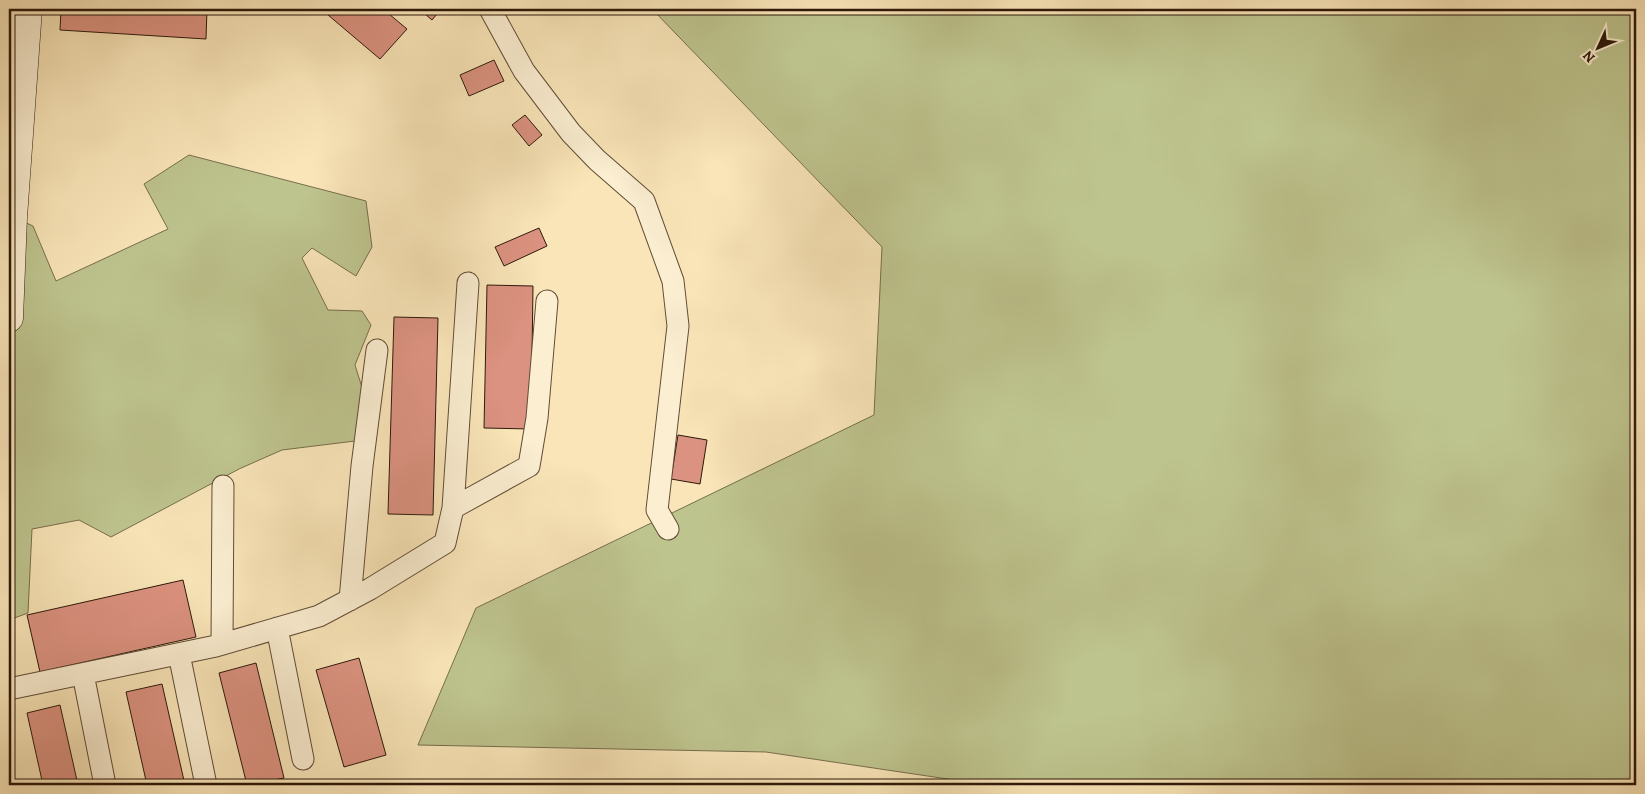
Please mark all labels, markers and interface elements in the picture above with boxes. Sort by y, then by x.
north arrow [1572,22,1622,72]
text: N [1579,46,1599,67]

